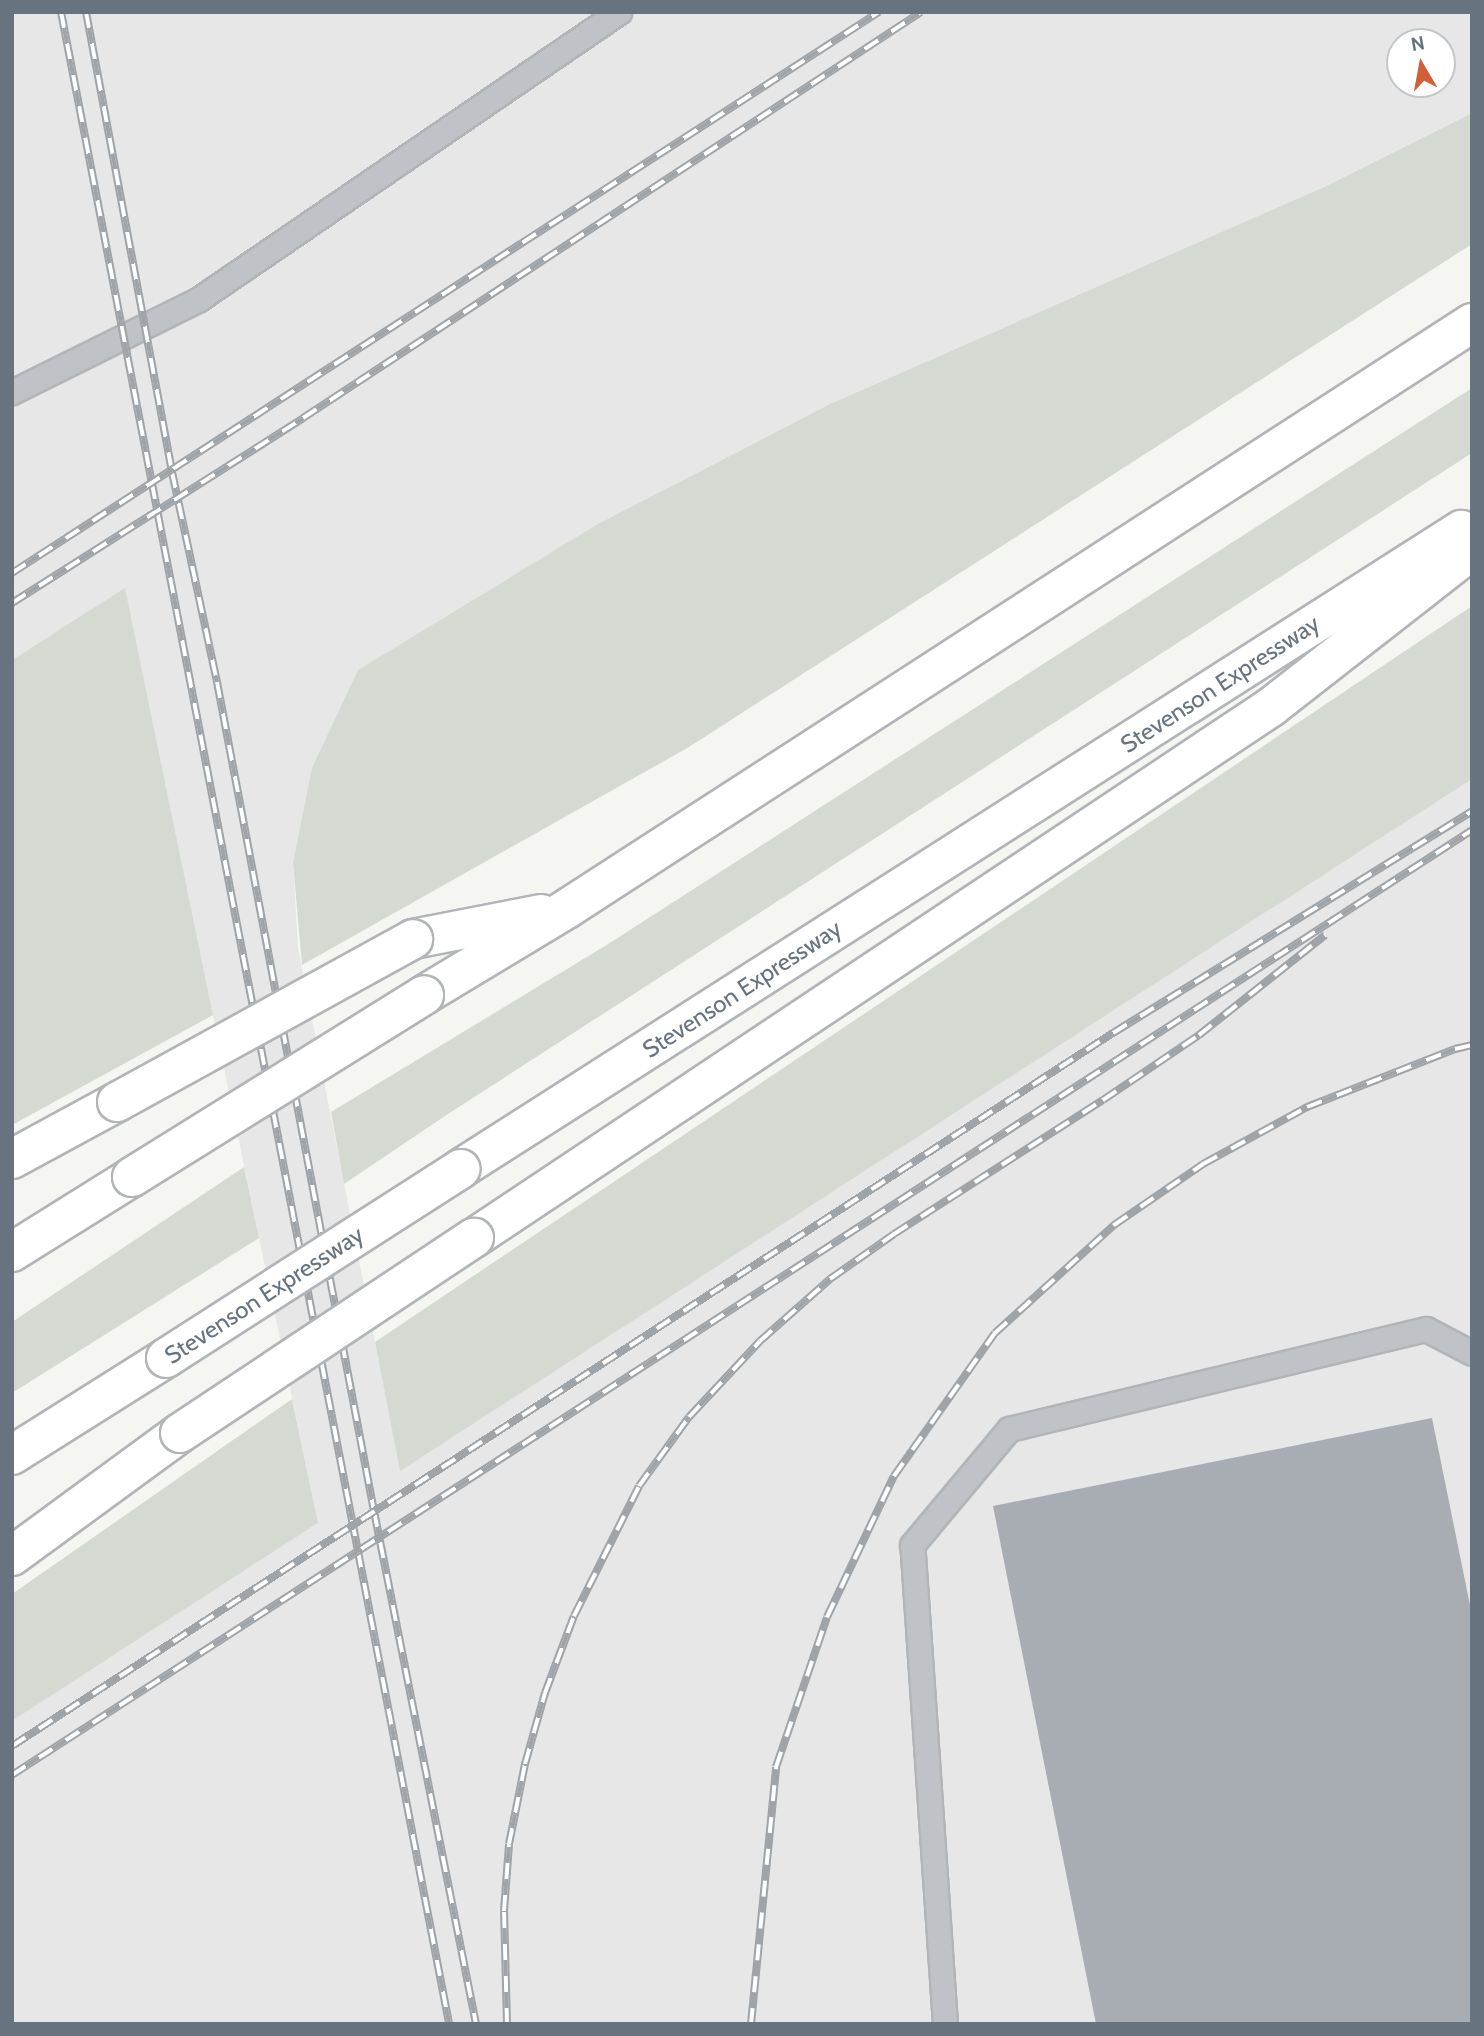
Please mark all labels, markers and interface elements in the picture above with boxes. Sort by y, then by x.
north arrow [1386,28,1456,98]
text: N [1409,31,1426,56]
street label: Stevenson Expressway [1115,609,1325,759]
street label: Stevenson Expressway [637,914,847,1064]
street label: Stevenson Expressway [159,1220,369,1370]

